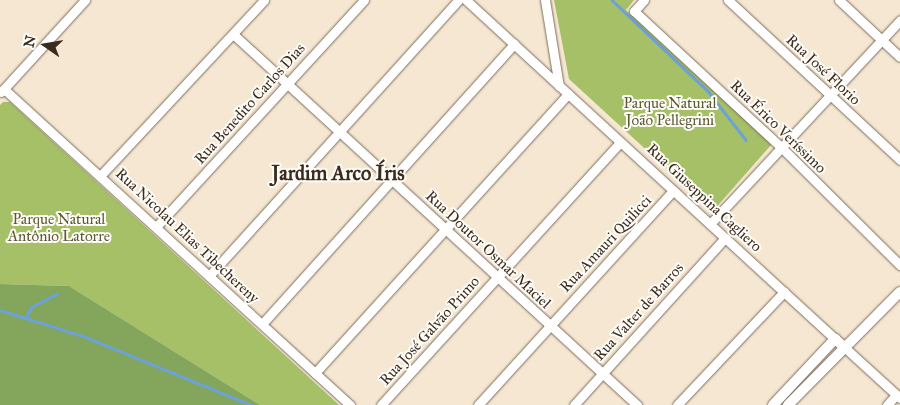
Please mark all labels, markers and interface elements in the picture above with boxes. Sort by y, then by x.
north arrow [20,20,70,70]
street label: Rua José Florio [782,31,864,109]
text: N [20,34,40,49]
street label: Rua Benedito Carlos Dias [191,40,309,168]
street label: Rua Érico Veríssimo [726,77,830,177]
park label: Parque Natural João Pellegrini [624,94,716,129]
street label: Rua Giuseppina Cagliero [643,140,765,256]
district label: Jardim Arco Íris [272,161,404,185]
street label: Rua Nicolau Elias Tibechereny [112,165,262,307]
street label: Rua Doutor Osmar Maciel [422,187,554,313]
street label: Rua Amauri Quilicci [557,192,655,296]
park label: Parque Natural Antônio Latorre [8,210,110,245]
street label: Rua Valter de Barros [590,259,688,365]
street label: Rua José Galvão Primo [376,273,484,389]

